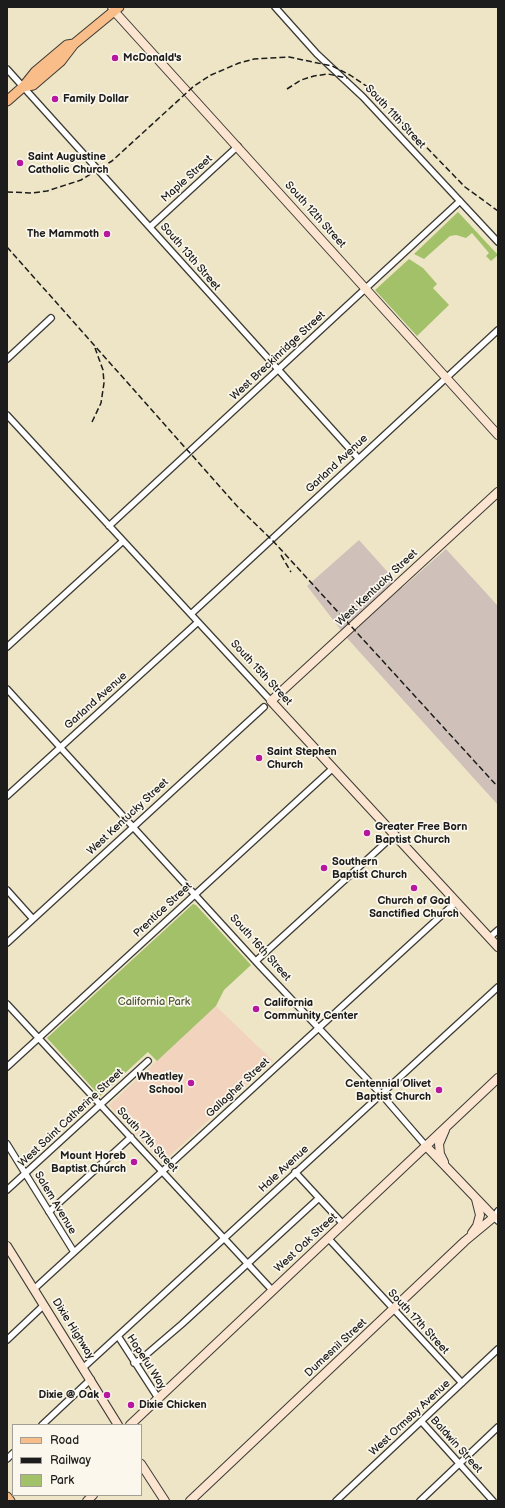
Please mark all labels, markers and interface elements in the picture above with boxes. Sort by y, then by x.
place label: McDonald's [123,51,182,65]
marker: McDonald's [110,53,120,63]
street label: South 11th Street [362,82,428,152]
place label: Family Dollar [63,92,129,106]
marker: Family Dollar [50,94,60,104]
place label: Saint Augustine Catholic Church [28,150,109,176]
street label: Maple Street [159,153,215,205]
marker: Saint Augustine Catholic Church [15,158,25,168]
street label: South 12th Street [282,179,348,251]
street label: South 13th Street [157,221,223,293]
place label: The Mammoth [27,227,99,241]
marker: The Mammoth [102,229,112,239]
street label: West Breckinridge Street [228,309,328,403]
street label: Garland Avenue [303,432,371,496]
street label: West Kentucky Street [334,547,420,629]
street label: South 15th Street [227,638,295,708]
street label: Garland Avenue [62,670,130,732]
place label: Saint Stephen Church [267,745,337,771]
marker: Saint Stephen Church [254,753,264,763]
street label: West Kentucky Street [85,776,171,858]
place label: Greater Free Born Baptist Church [375,820,467,846]
marker: Greater Free Born Baptist Church [362,828,372,838]
place label: Southern Baptist Church [332,855,407,881]
marker: Southern Baptist Church [319,863,329,873]
street label: Prentice Street [131,880,195,940]
marker: Church of God Sanctified Church [409,883,419,893]
place label: Church of God Sanctified Church [369,894,459,920]
street label: South 16th Street [227,912,293,984]
park label: California Park [118,995,190,1009]
place label: California Community Center [264,996,358,1022]
marker: California Community Center [251,1004,261,1014]
street label: Gallagher Street [204,1055,272,1121]
street label: West Saint Catherine Street [16,1066,126,1170]
place label: Wheatley School [137,1070,183,1096]
place label: Centennial Olivet Baptist Church [345,1077,431,1103]
marker: Wheatley School [186,1078,196,1088]
marker: Centennial Olivet Baptist Church [434,1085,444,1095]
street label: South 17th Street [114,1105,180,1175]
street label: Hale Avenue [256,1143,312,1195]
place label: Mount Horeb Baptist Church [51,1149,126,1175]
marker: Mount Horeb Baptist Church [129,1157,139,1167]
street label: Salem Avenue [31,1169,79,1237]
street label: West Oak Street [272,1211,340,1275]
street label: South 17th Street [385,1287,451,1357]
street label: Dixie Highway [49,1296,97,1362]
street label: Dumesnil Street [302,1316,370,1380]
street label: Hopeful Way [123,1332,169,1392]
street label: West Ormsby Avenue [367,1377,453,1459]
place label: Dixie @ Oak [39,1388,99,1402]
marker: Dixie @ Oak [102,1390,112,1400]
place label: Dixie Chicken [139,1398,207,1412]
marker: Dixie Chicken [126,1400,136,1410]
street label: Baldwin Street [427,1414,485,1476]
legend [12,1424,142,1496]
text: Road [50,1433,79,1448]
text: Railway [50,1453,91,1468]
text: Park [50,1473,74,1488]

